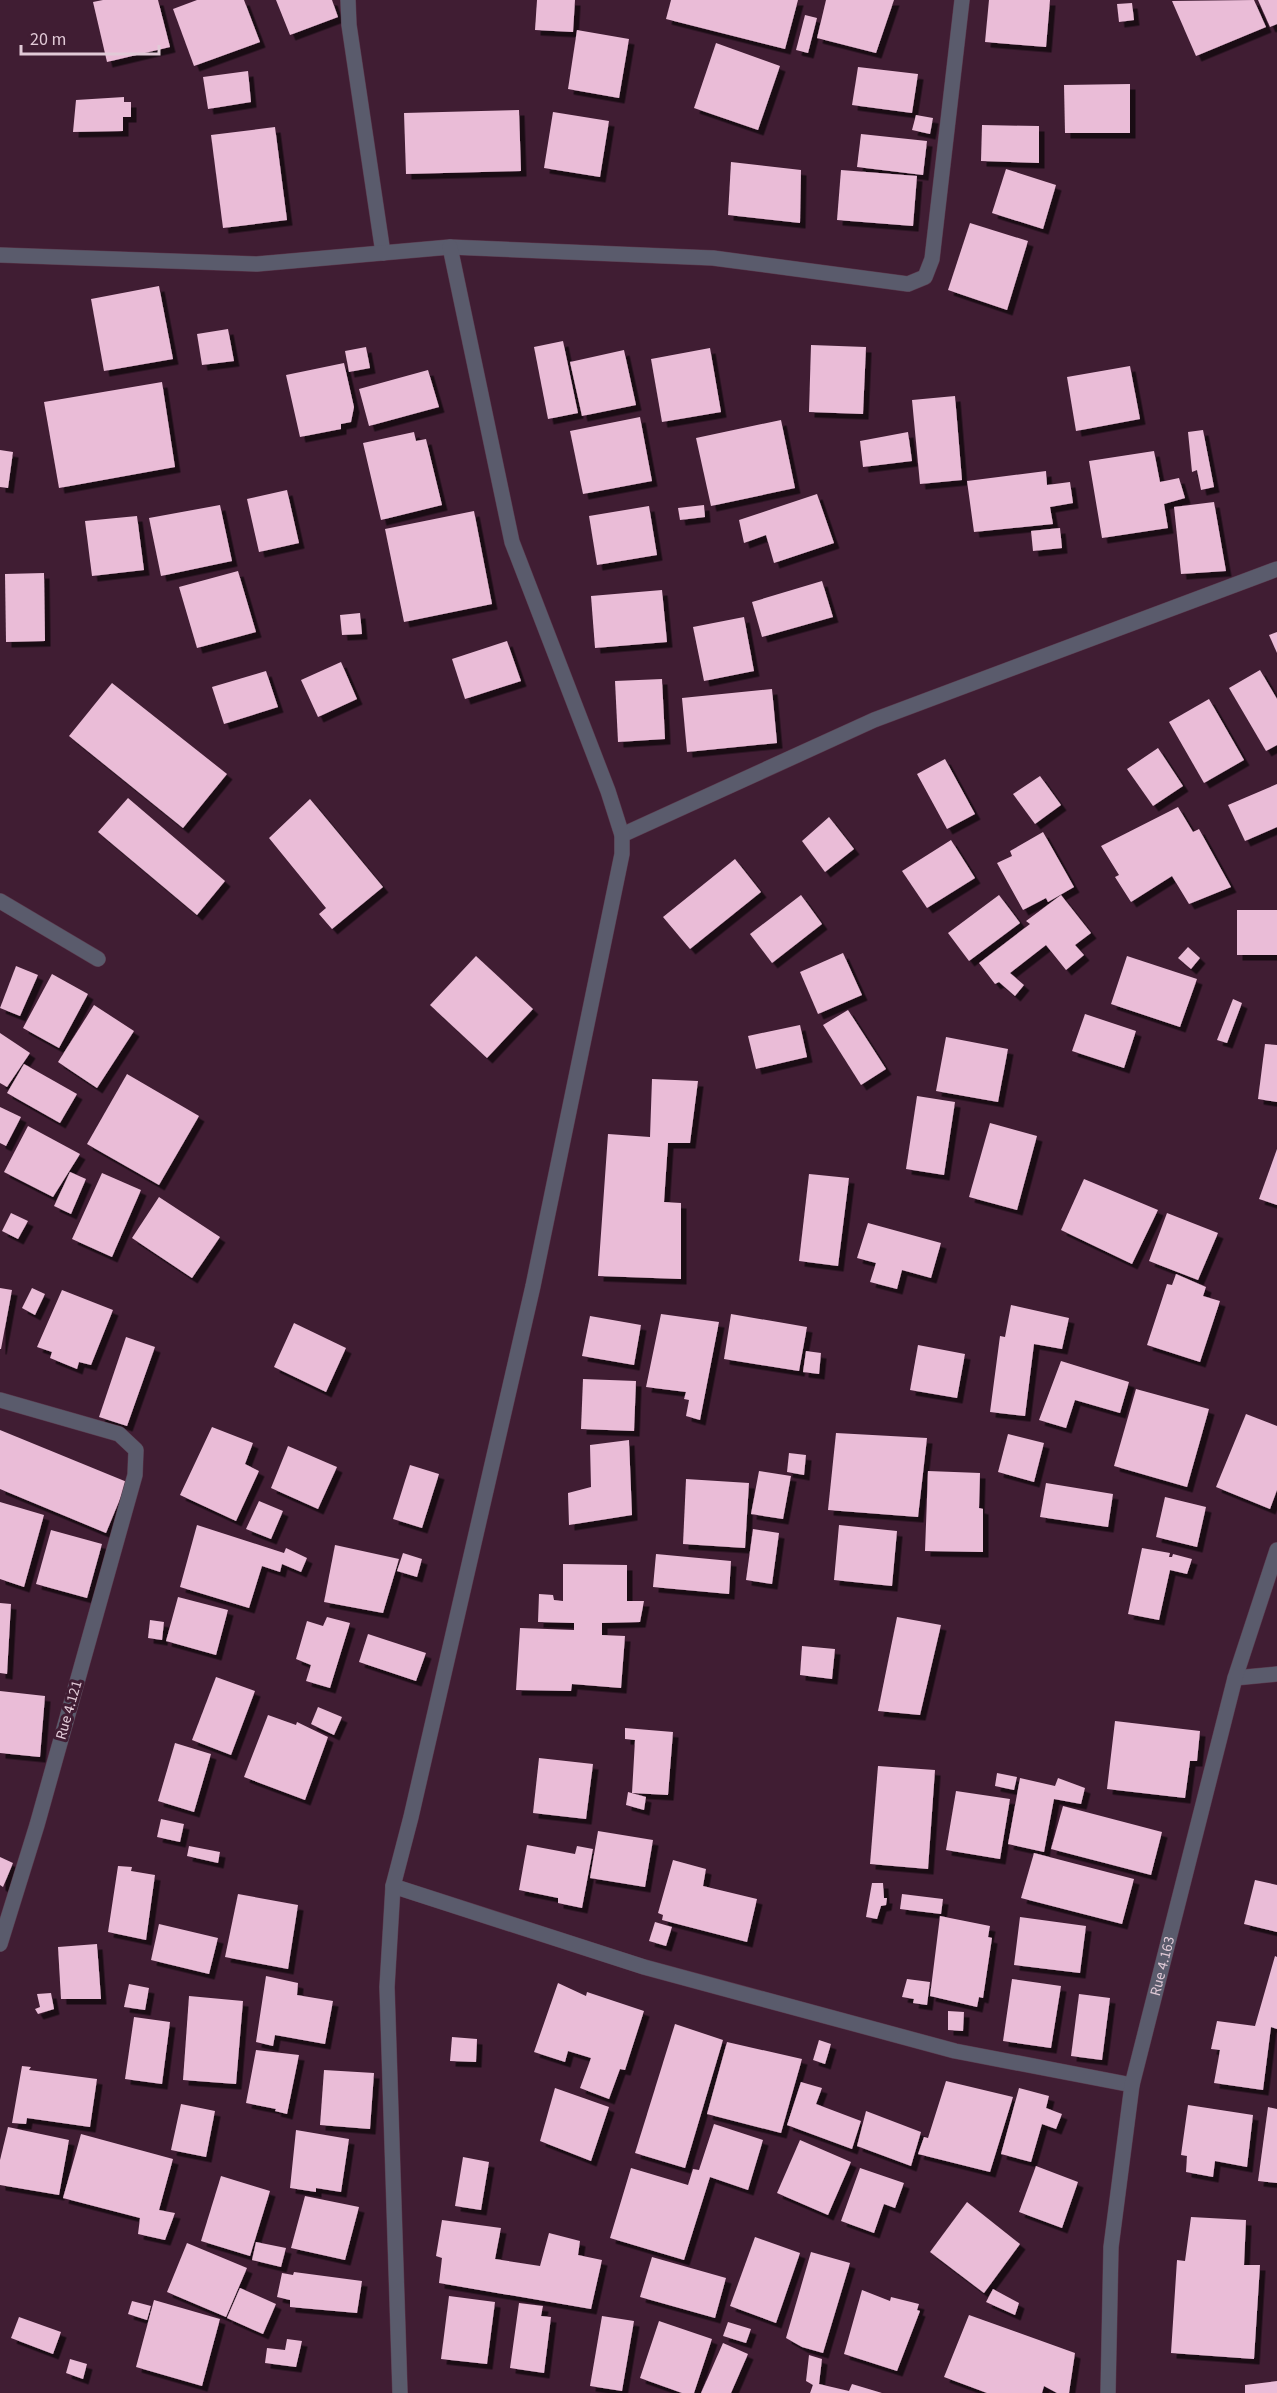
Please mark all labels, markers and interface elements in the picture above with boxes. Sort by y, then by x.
scale bar [21,18,159,56]
text: 20 m [30,27,66,52]
street label: Rue 4.121 [51,1678,87,1742]
street label: Rue 4.163 [1144,1934,1180,1998]

